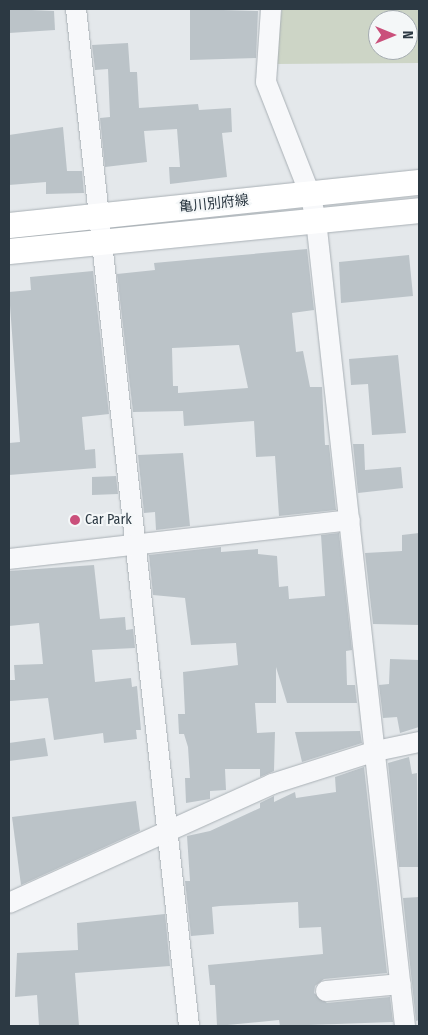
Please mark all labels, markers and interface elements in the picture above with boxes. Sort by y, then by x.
north arrow [368,10,418,60]
text: N [399,31,416,39]
street label: 亀川別府線 [178,192,250,216]
place label: Car Park [85,512,132,528]
marker: Car Park [69,514,81,526]

